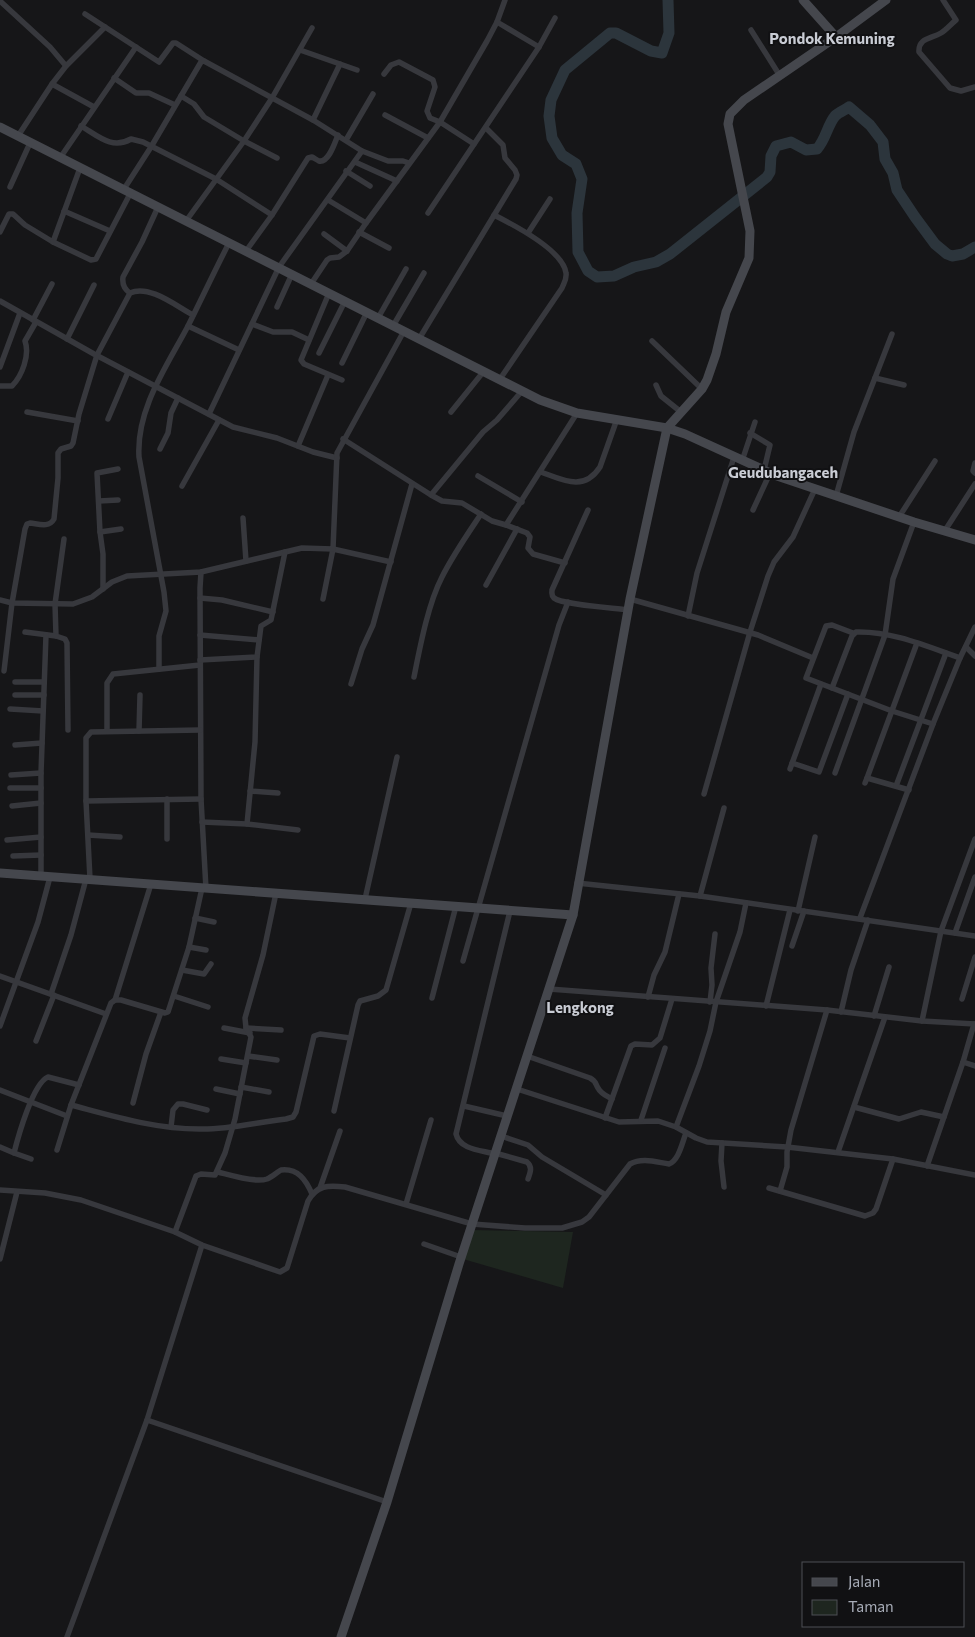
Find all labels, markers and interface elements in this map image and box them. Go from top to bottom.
district label: Pondok Kemuning [769,29,895,47]
district label: Geudubangaceh [728,463,838,481]
district label: Lengkong [546,998,614,1016]
legend [802,1562,965,1627]
text: Jalan [848,1572,880,1590]
text: Taman [848,1597,894,1615]

